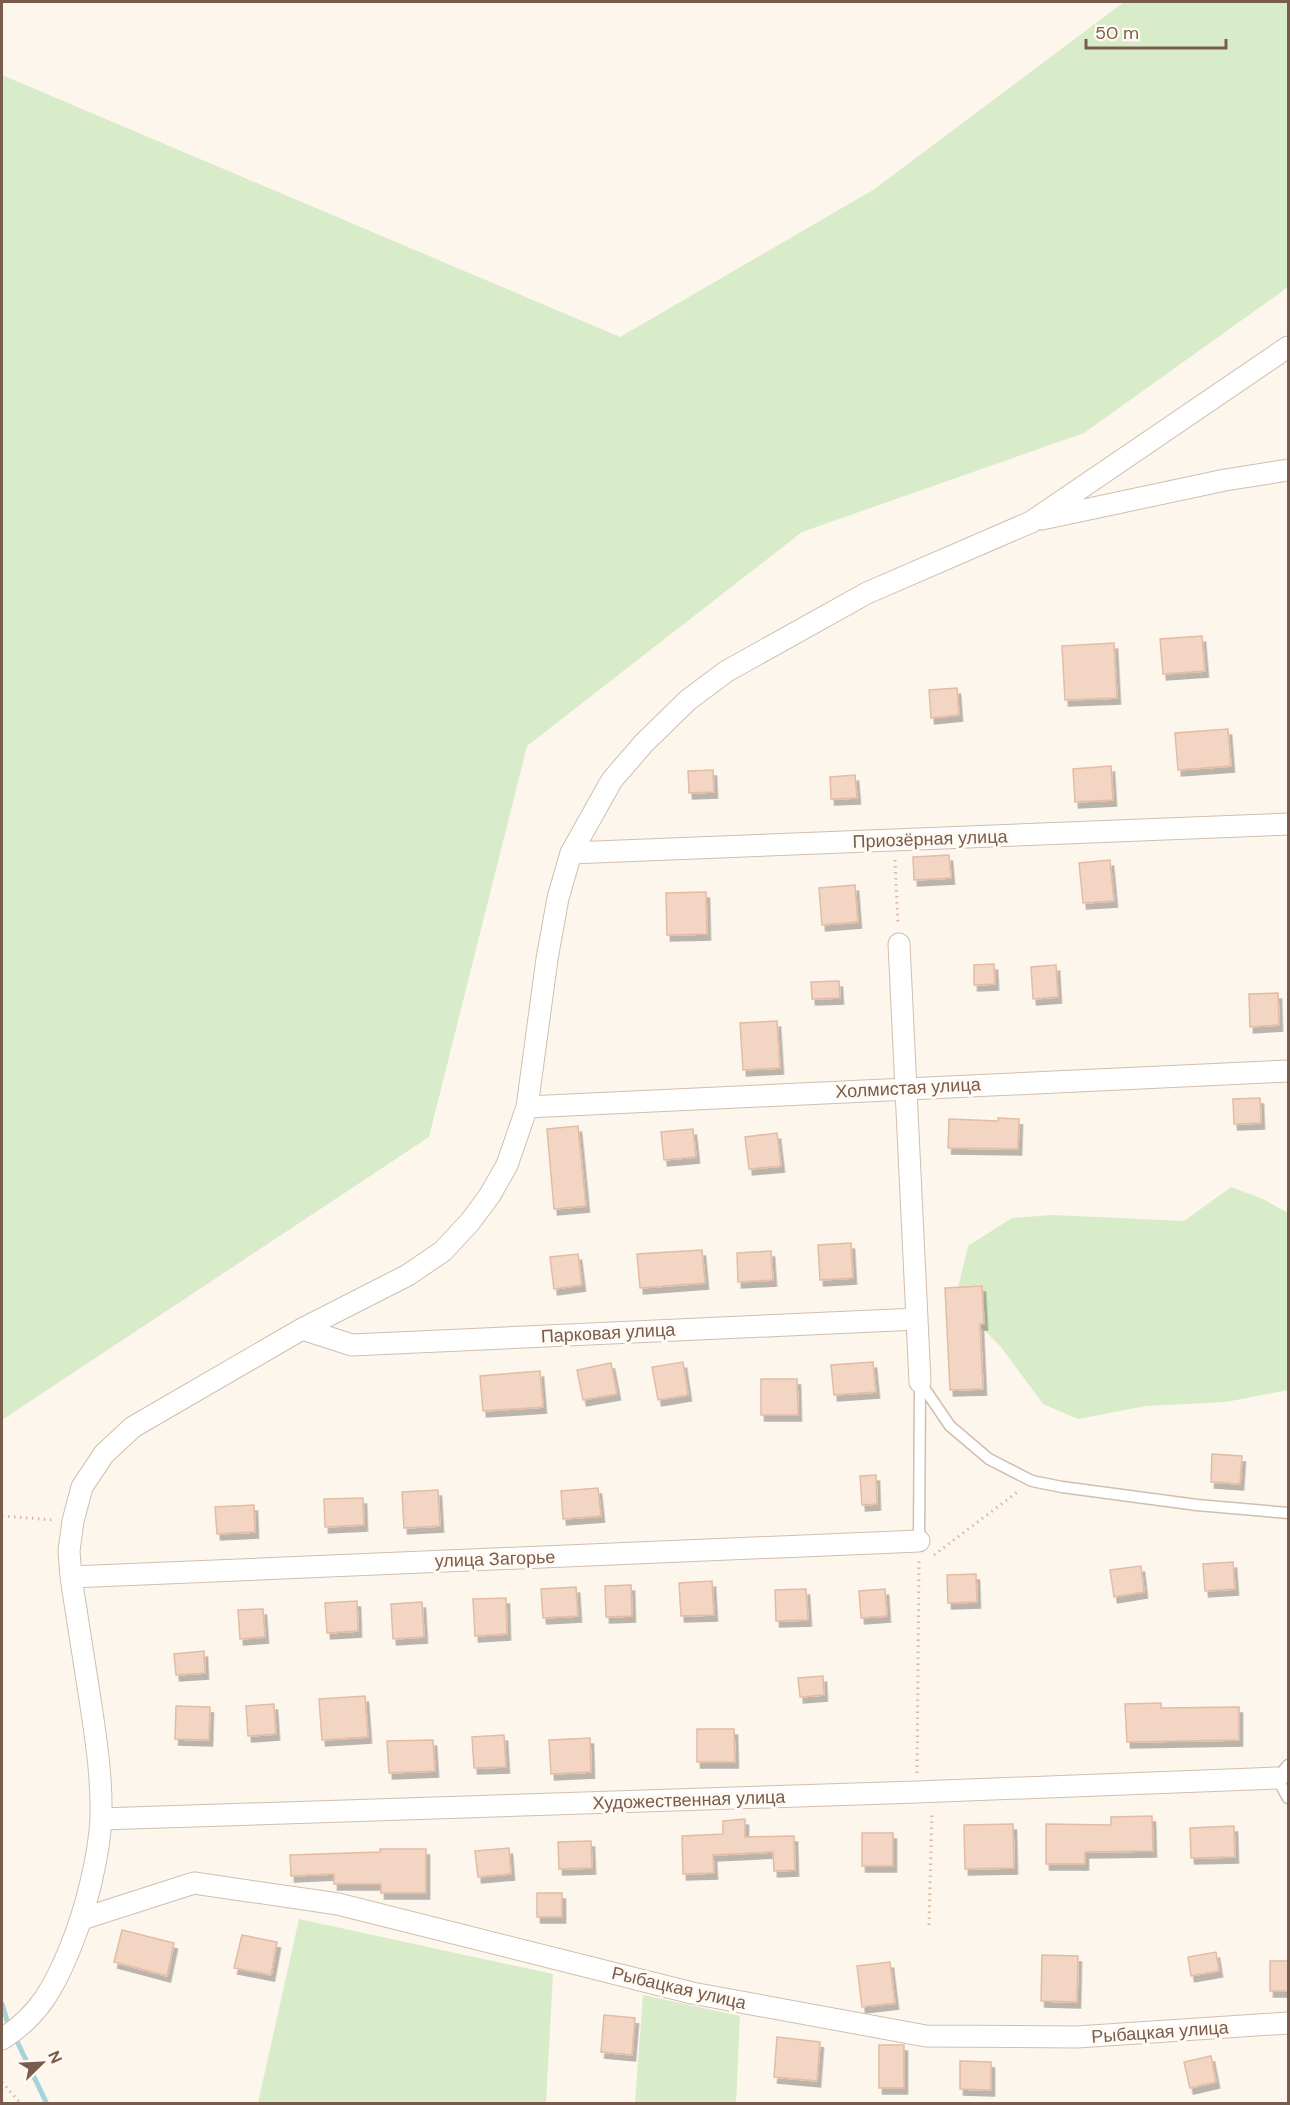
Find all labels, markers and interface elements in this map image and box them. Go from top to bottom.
scale bar [1086,12,1226,50]
text: 50 m [1095,21,1139,45]
street label: Приозёрная улица [852,824,1009,854]
street label: Холмистая улица [835,1072,982,1104]
street label: Парковая улица [540,1317,677,1349]
street label: улица Загорье [434,1545,556,1573]
street label: Художественная улица [592,1785,787,1815]
street label: Рыбацкая улица [609,1961,750,2015]
street label: Рыбацкая улица [1091,2015,1230,2049]
north arrow [12,2033,72,2093]
text: N [43,2048,67,2067]

